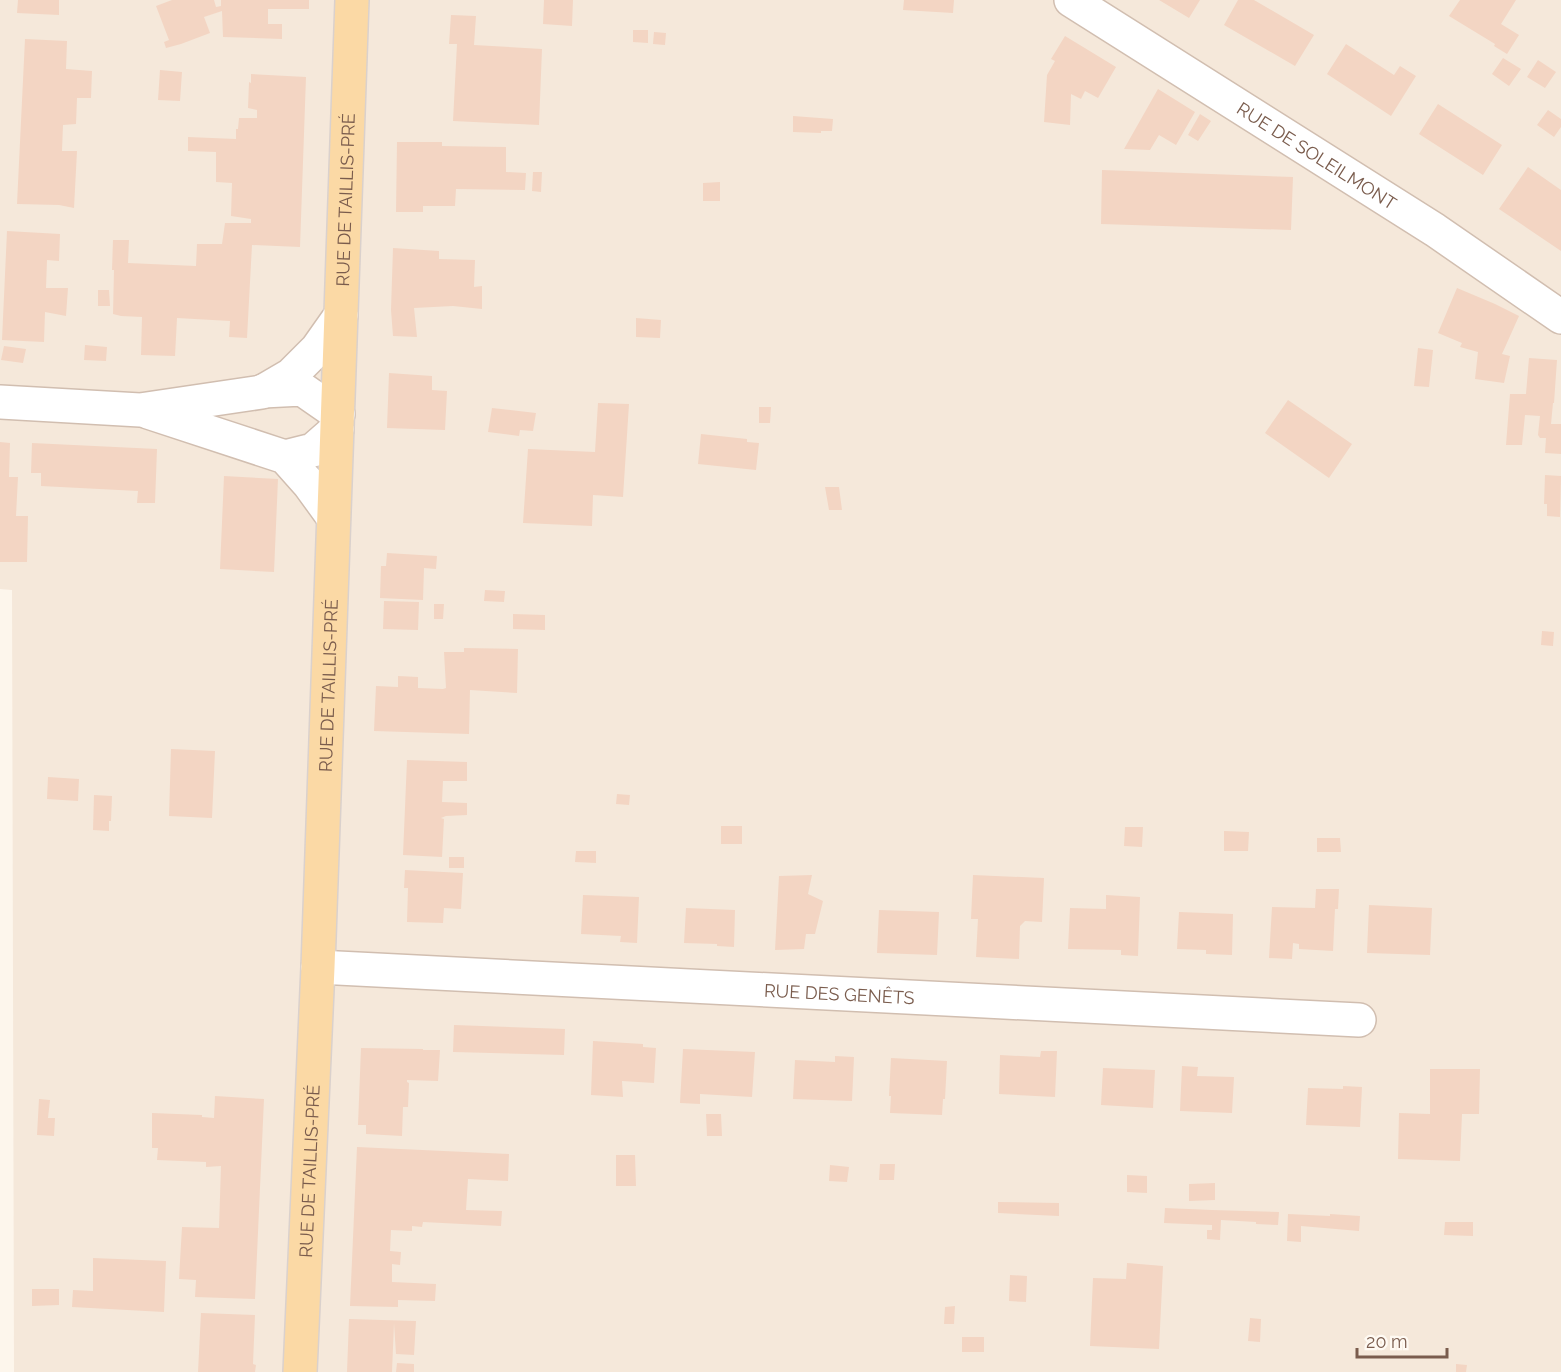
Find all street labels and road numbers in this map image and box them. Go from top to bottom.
street label: RUE DE SOLEILMONT [1233,97,1401,214]
street label: RUE DE TAILLIS-PRÉ [331,113,359,287]
street label: RUE DE TAILLIS-PRÉ [314,599,341,772]
street label: RUE DES GENÊTS [763,979,915,1008]
street label: RUE DE TAILLIS-PRÉ [295,1084,323,1258]

